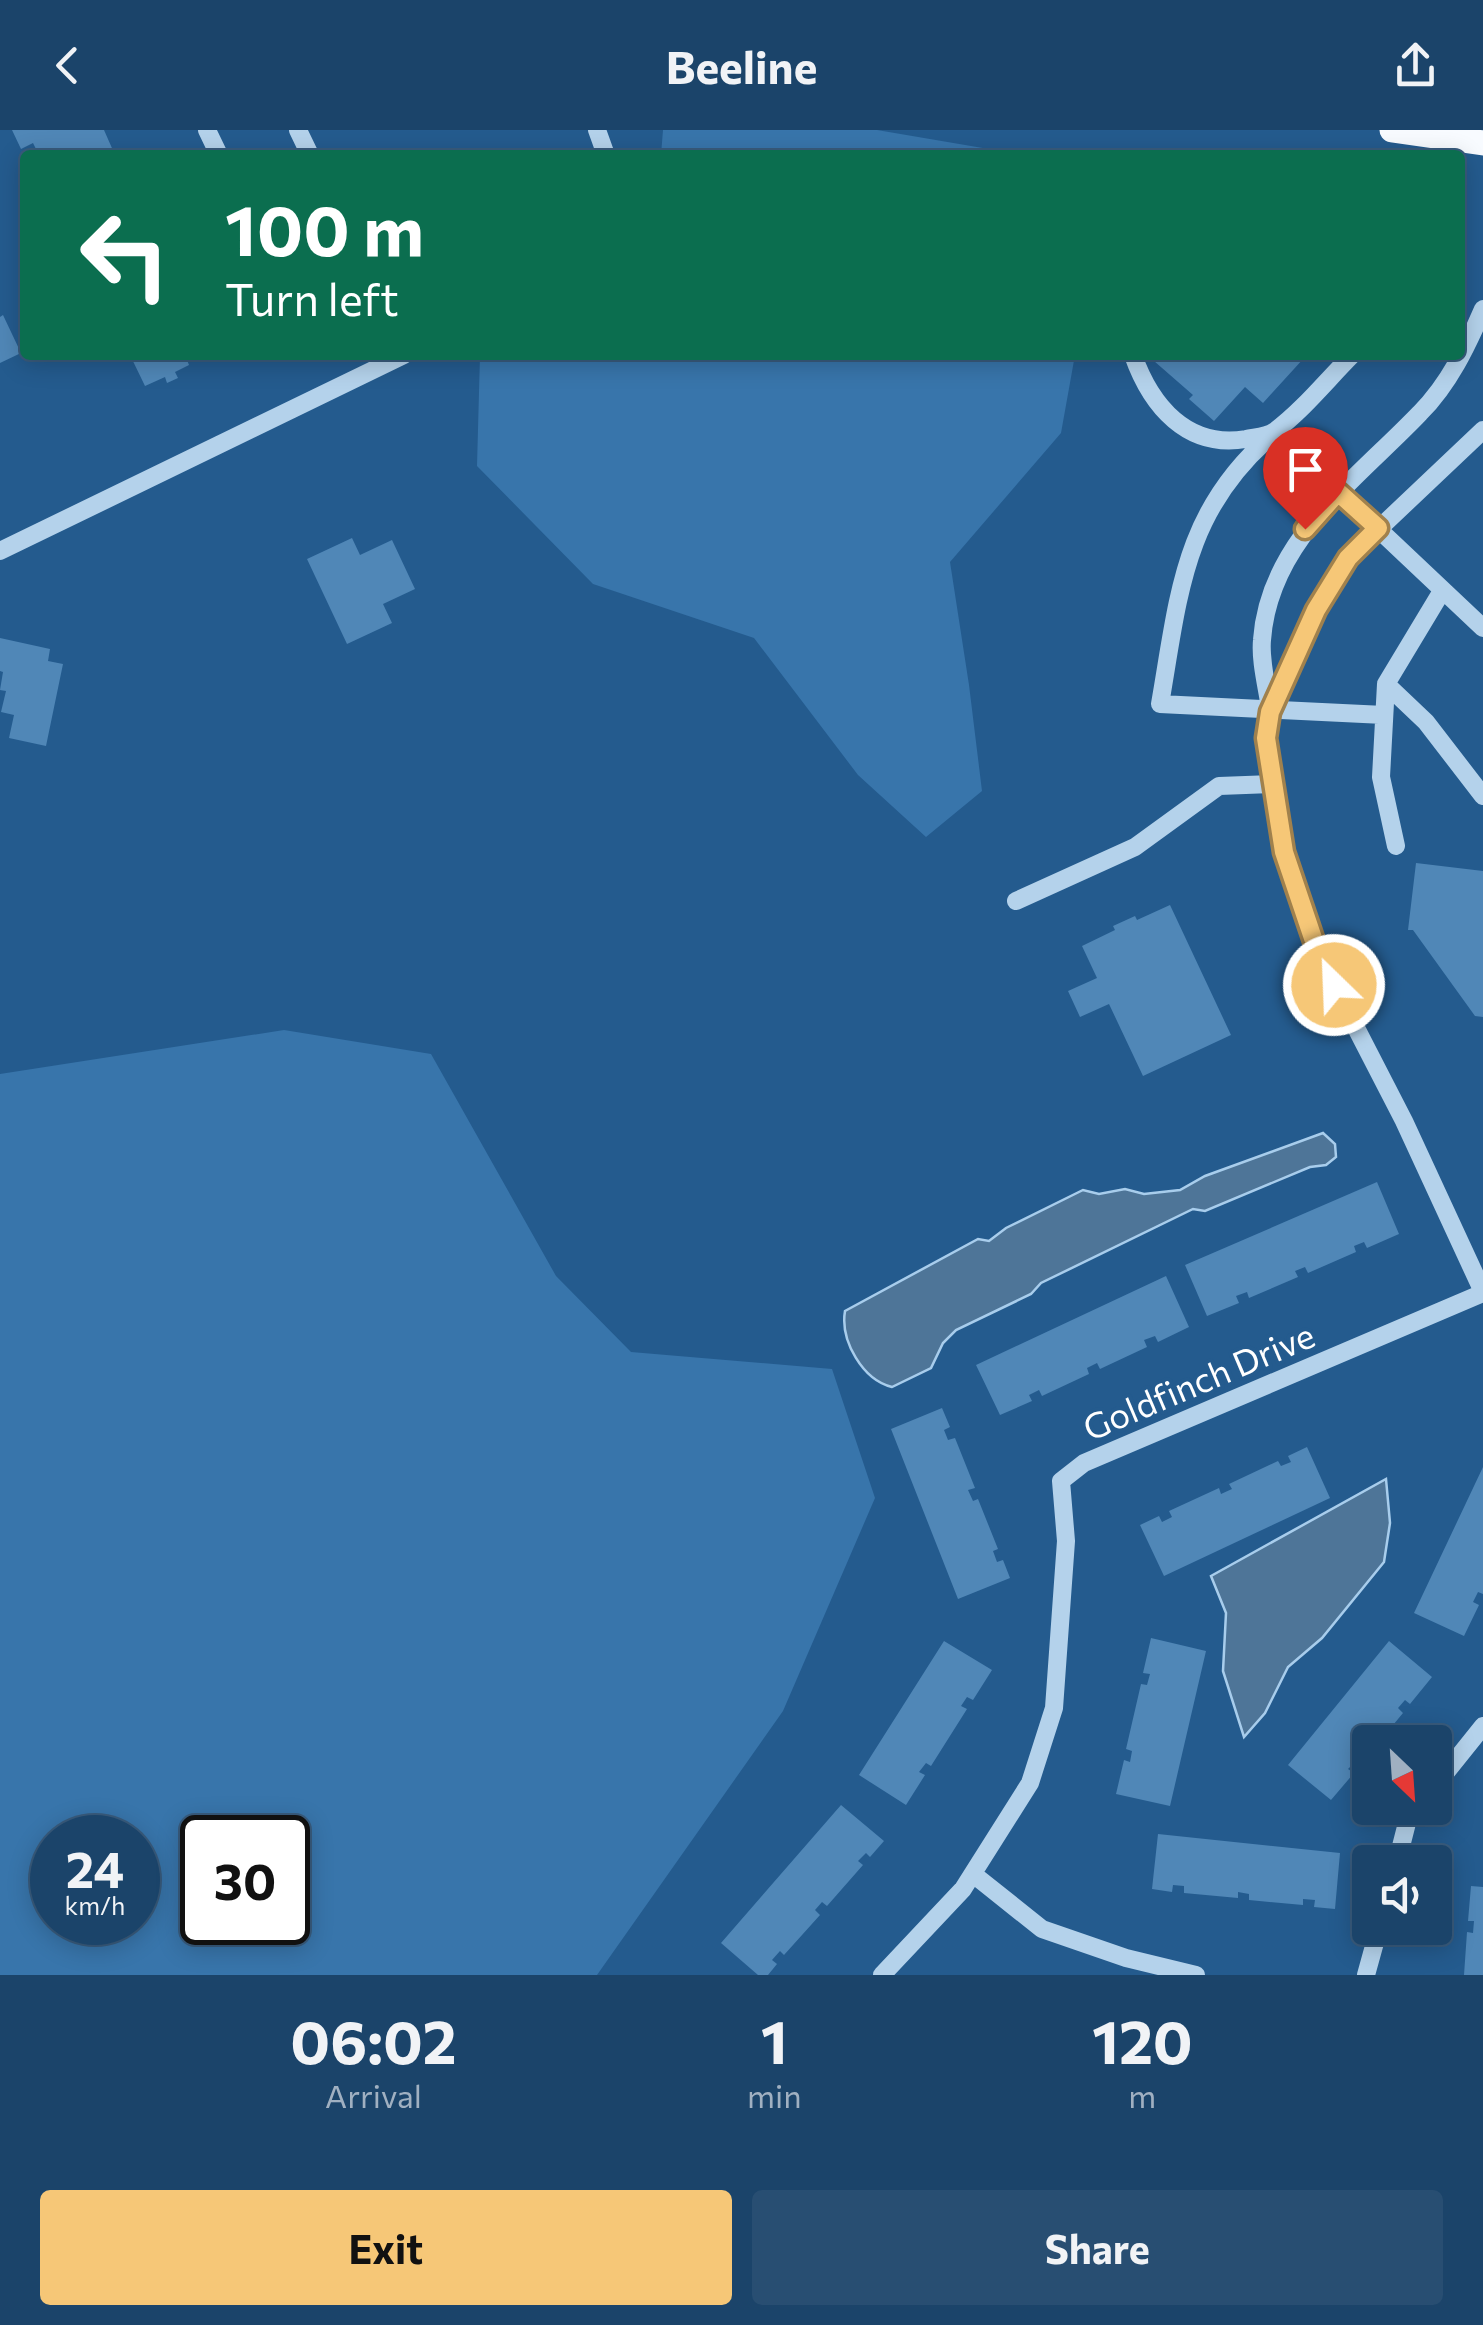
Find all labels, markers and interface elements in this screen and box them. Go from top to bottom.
icon: back [40,38,95,93]
text: Beeline [666,38,817,93]
icon: share [1388,38,1443,93]
text: 100 m [225,185,424,270]
icon: left [60,190,190,320]
text: Turn left [225,270,399,325]
pin [1263,427,1348,530]
icon: arrive [1278,442,1333,497]
position arrow [1282,933,1386,1037]
street label: Goldfinch Drive [1076,1312,1320,1448]
north arrow [1352,1725,1452,1825]
map controls [1352,1725,1452,1945]
speed limit sign: 30 [180,1815,310,1945]
text: 24 [66,1837,124,1898]
button: sound [1352,1845,1452,1945]
text: km/h [65,1890,125,1920]
text: 06:02 [290,2003,457,2076]
text: 1 [761,2003,788,2076]
text: 120 [1092,2003,1193,2076]
text: Arrival [325,2075,422,2115]
text: min [747,2075,802,2115]
text: m [1128,2075,1156,2115]
button: Exit [40,2190,732,2305]
button: Share [752,2190,1443,2305]

